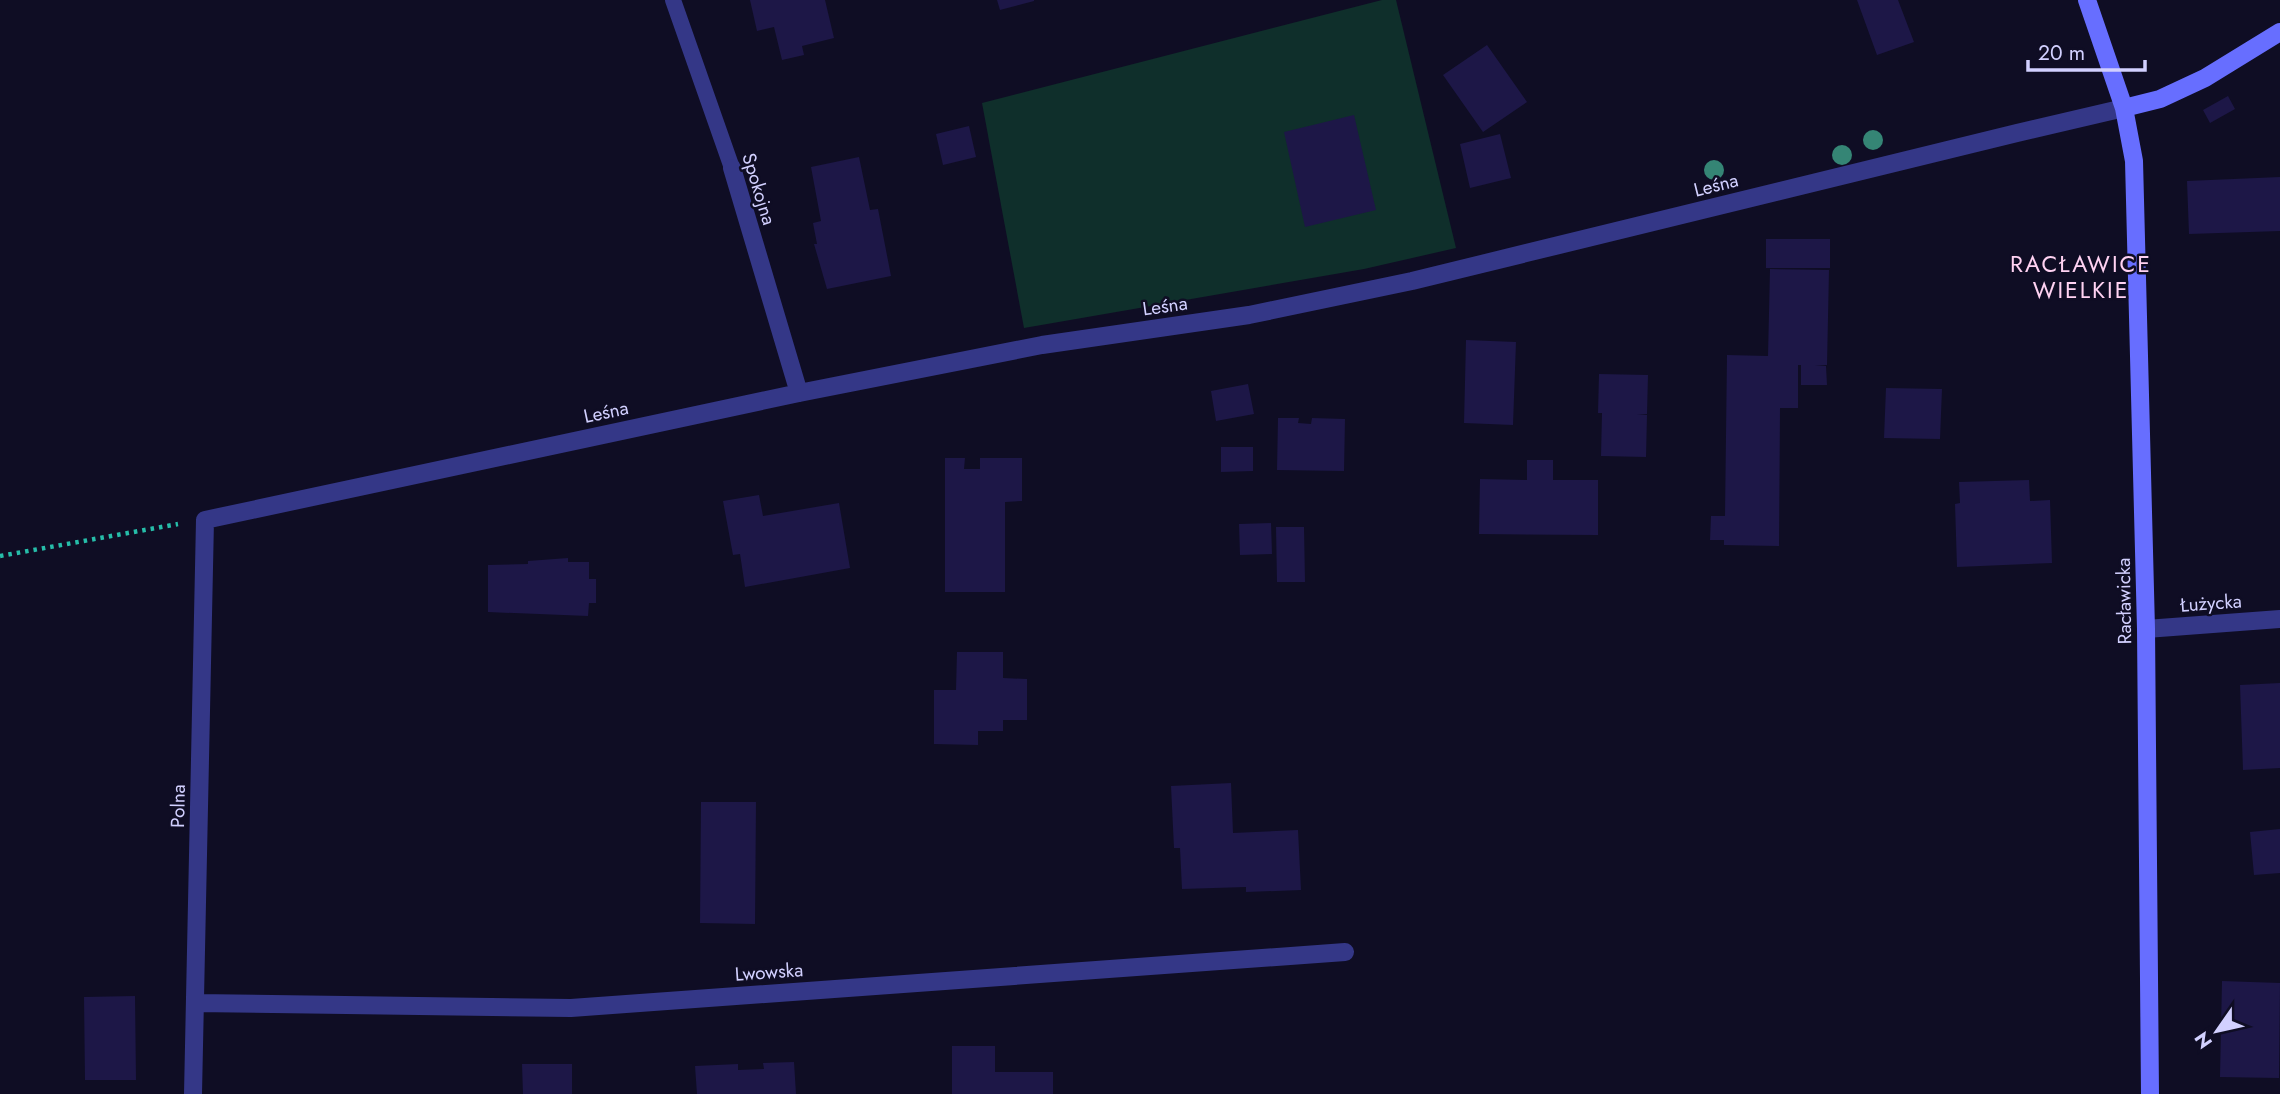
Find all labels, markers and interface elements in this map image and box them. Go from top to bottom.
scale bar [2028,28,2145,72]
text: 20 m [2038,38,2085,68]
street label: Spokojna [735,150,783,228]
street label: Leśna [1691,166,1741,204]
district label: RACŁAWICE WIELKIE [2010,247,2152,307]
street label: Leśna [1141,289,1189,323]
street label: Leśna [581,394,631,430]
street label: Racławicka [2110,557,2138,645]
street label: Łużycka [2178,587,2243,619]
street label: Polna [164,784,192,828]
street label: Lwowska [734,956,804,988]
north arrow [2182,996,2252,1066]
text: N [2188,1026,2219,1054]

